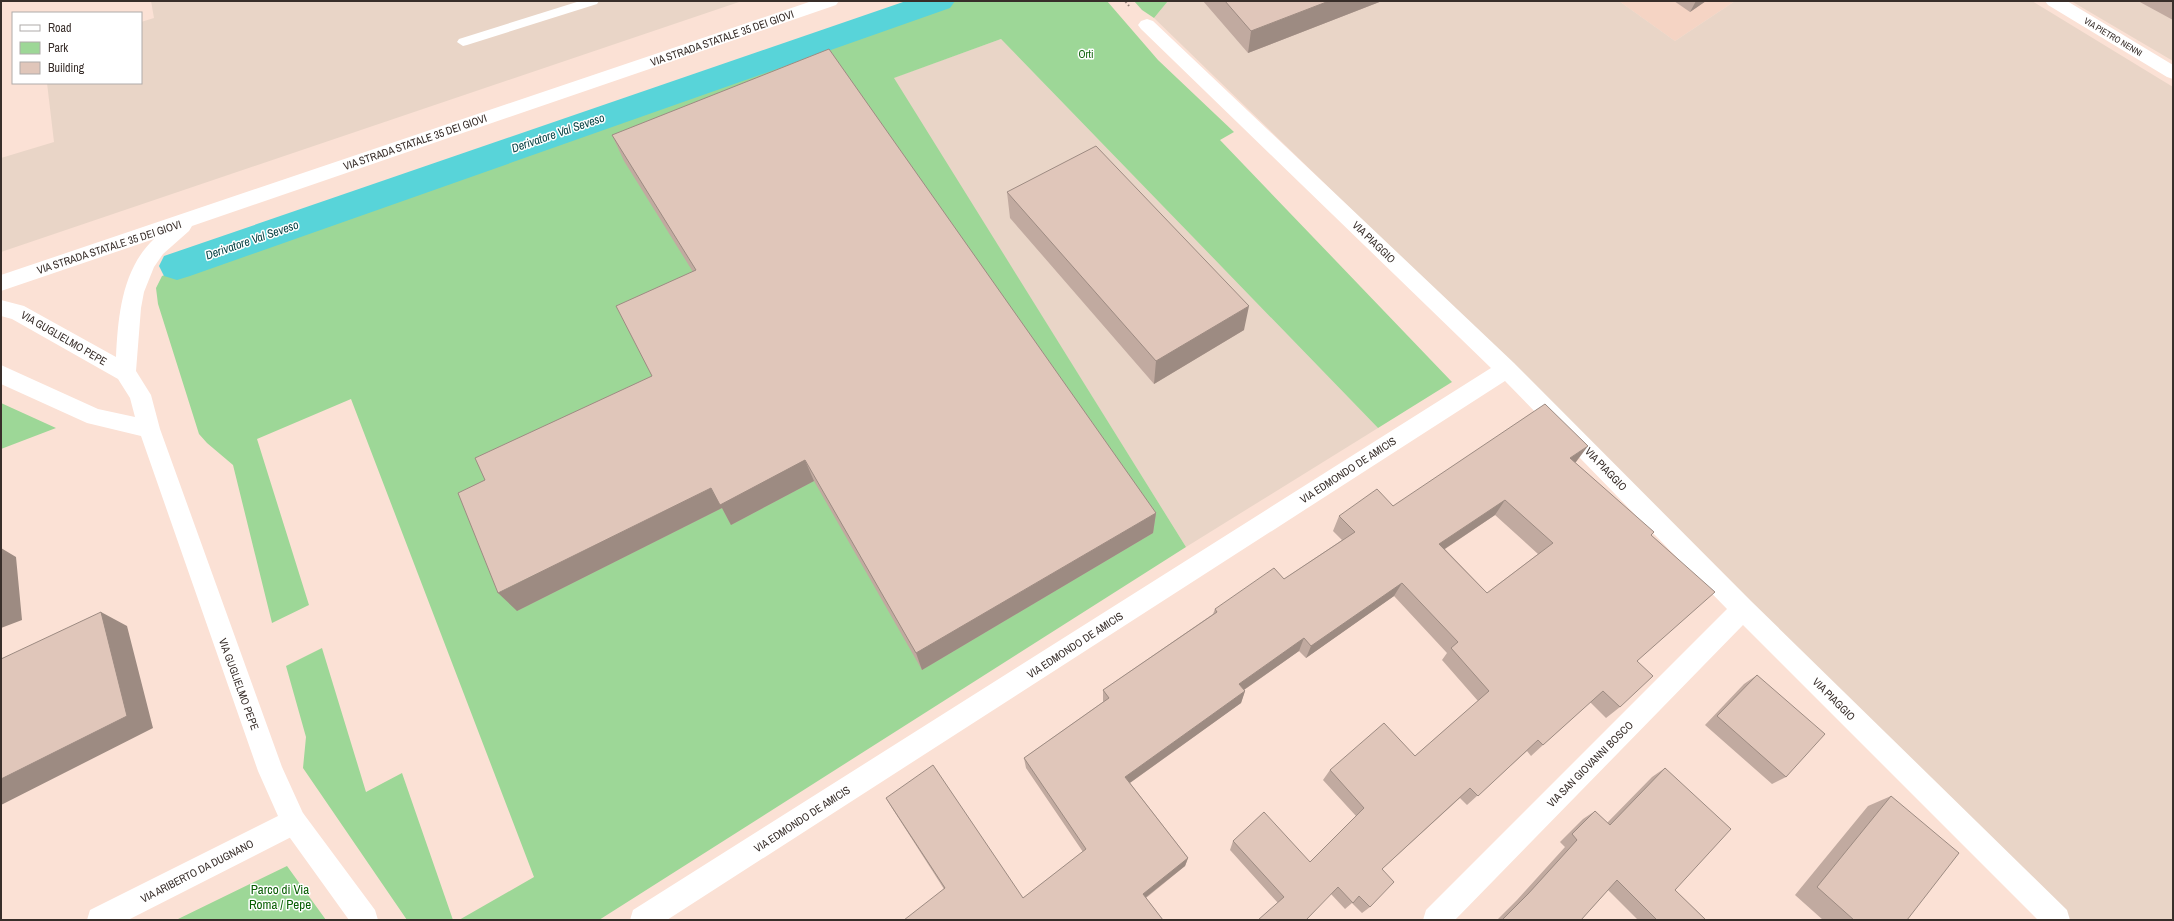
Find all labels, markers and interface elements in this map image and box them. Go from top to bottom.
street label: VIA STRADA STATALE 35 DEI GIOVI [648,7,796,69]
legend [12,12,142,84]
street label: VIA PIETRO NENNI [2082,15,2144,59]
text: Road [48,20,72,36]
text: Park [48,40,68,56]
park label: Orti [1078,47,1094,61]
text: Building [48,60,85,76]
water label: Derivatore Val Seveso [509,109,607,156]
street label: VIA STRADA STATALE 35 DEI GIOVI [341,111,489,173]
water label: Derivatore Val Seveso [203,216,301,263]
street label: VIA STRADA STATALE 35 DEI GIOVI [35,217,183,277]
street label: VIA PIAGGIO [1349,218,1399,266]
street label: VIA GUGLIELMO PEPE [19,308,109,368]
street label: VIA EDMONDO DE AMICIS [1297,434,1399,506]
street label: VIA PIAGGIO [1582,444,1630,494]
street label: VIA EDMONDO DE AMICIS [1024,609,1126,681]
street label: VIA GUGLIELMO PEPE [216,636,262,732]
street label: VIA PIAGGIO [1810,675,1858,723]
street label: VIA SAN GIOVANNI BOSCO [1544,718,1636,810]
street label: VIA EDMONDO DE AMICIS [751,783,853,855]
street label: VIA ARIBERTO DA DUGNANO [138,836,256,906]
park label: Parco di Via Roma / Pepe [249,881,311,913]

